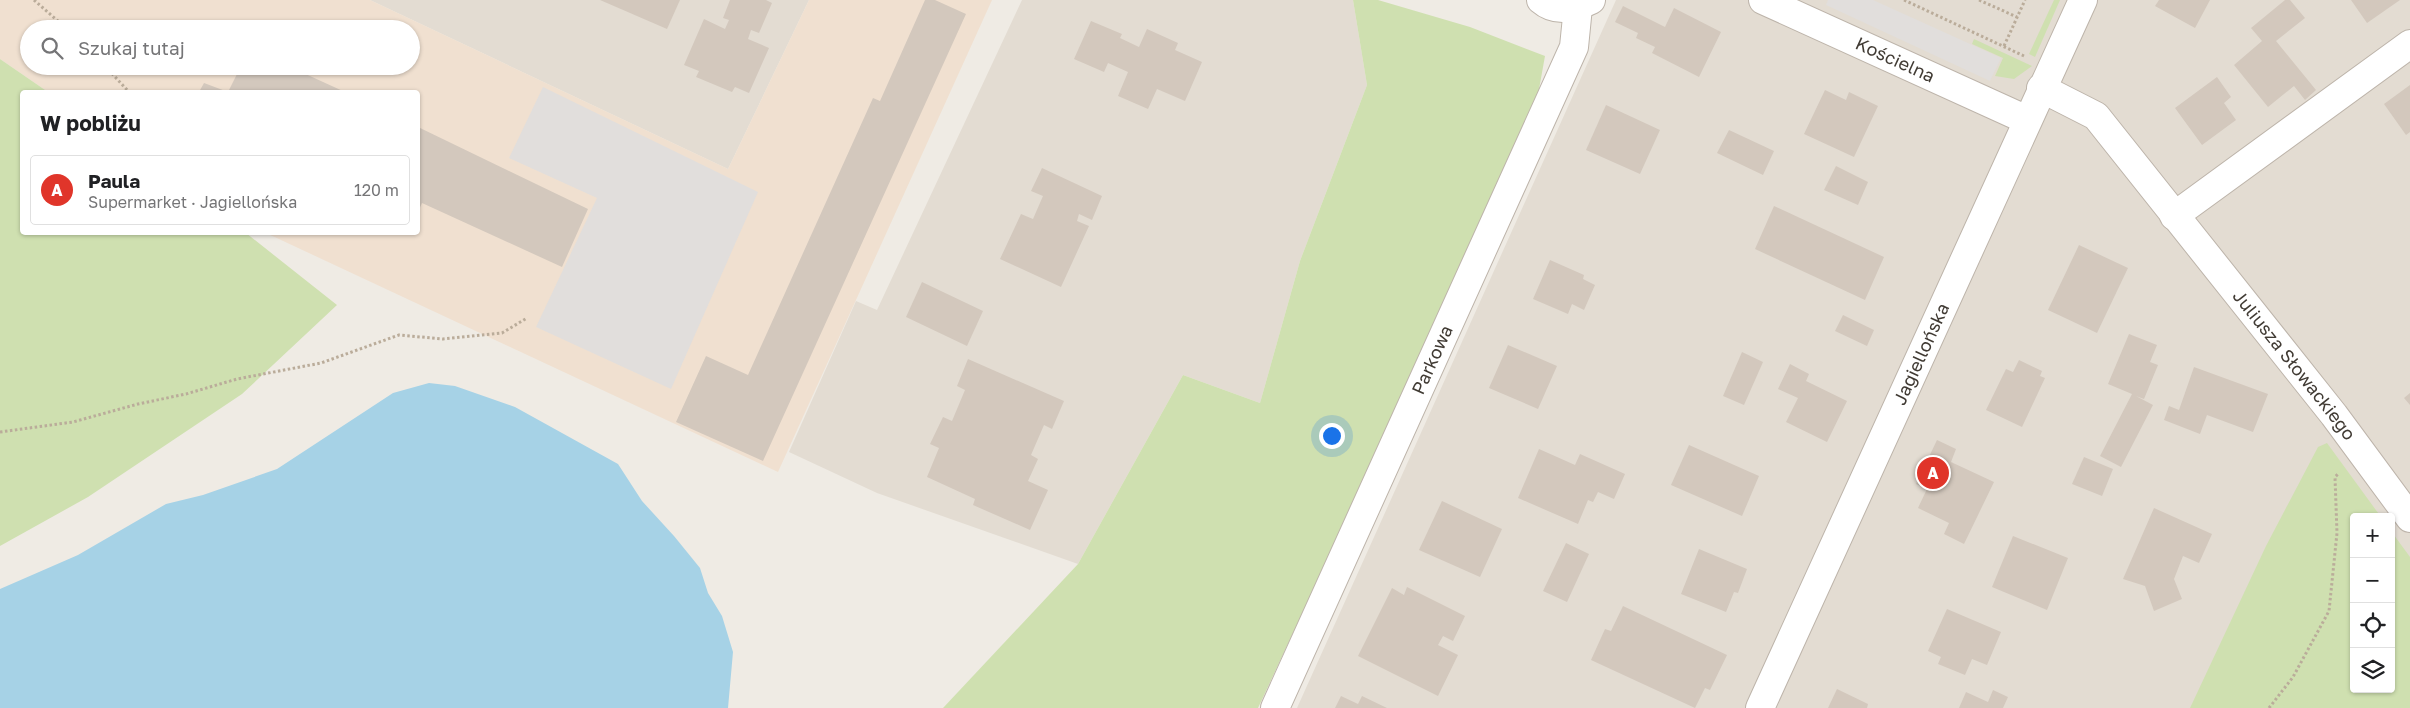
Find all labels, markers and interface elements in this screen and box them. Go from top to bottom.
search box [20,20,420,75]
street label: Kościelna [1852,32,1938,87]
icon: search [38,34,66,62]
text: Szukaj tutaj [78,36,185,59]
text: W pobliżu [40,110,141,136]
text: Paula [88,169,140,192]
text: A [51,180,63,200]
text: 120 m [354,180,399,200]
text: Supermarket · Jagiellońska [88,192,297,212]
street label: Juliusza Słowackiego [2229,285,2361,444]
street label: Jagiellońska [1888,299,1953,408]
street label: Parkowa [1406,321,1457,398]
your location [1319,423,1345,449]
pin: A [1917,454,1949,492]
map controls [2350,513,2395,693]
button: + [2350,513,2395,558]
button: − [2350,558,2395,603]
button: locate [2350,603,2395,648]
button: layers [2350,648,2395,693]

